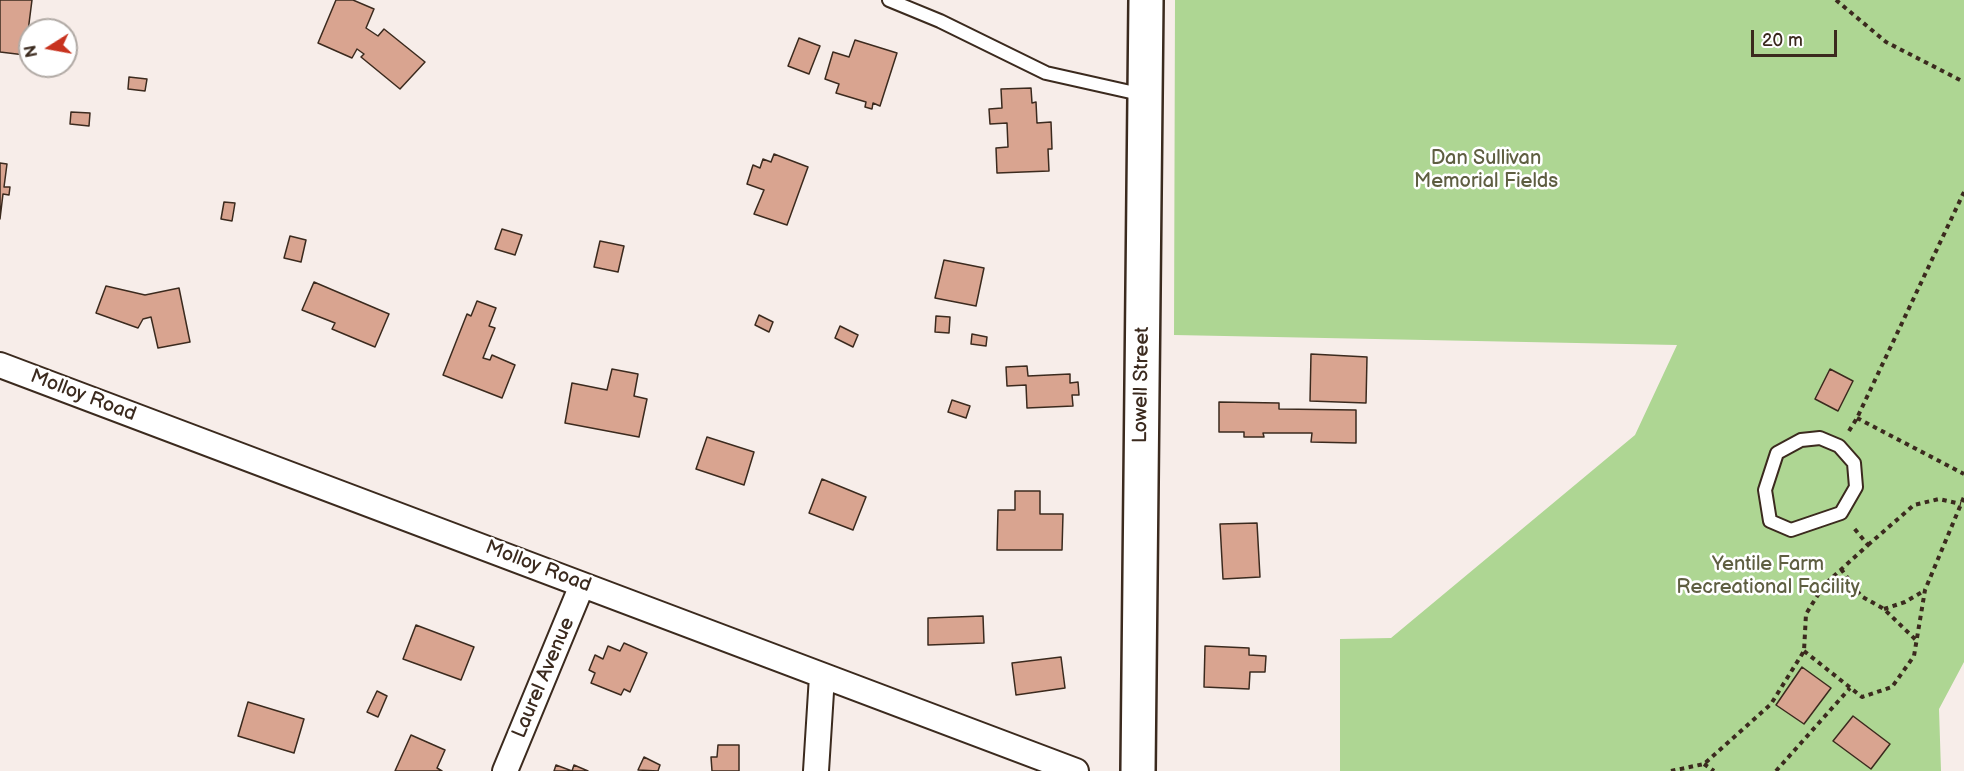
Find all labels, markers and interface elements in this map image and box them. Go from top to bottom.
north arrow [18,18,78,78]
scale bar [1754,18,1840,56]
text: 20 m [1762,30,1803,51]
text: N [21,43,42,59]
park label: Dan Sullivan Memorial Fields [1414,147,1558,194]
street label: Lowell Street [1129,327,1155,443]
street label: Molloy Road [27,365,139,427]
street label: Molloy Road [482,536,594,598]
park label: Yentile Farm Recreational Facility [1676,553,1860,600]
street label: Laurel Avenue [508,614,580,742]

